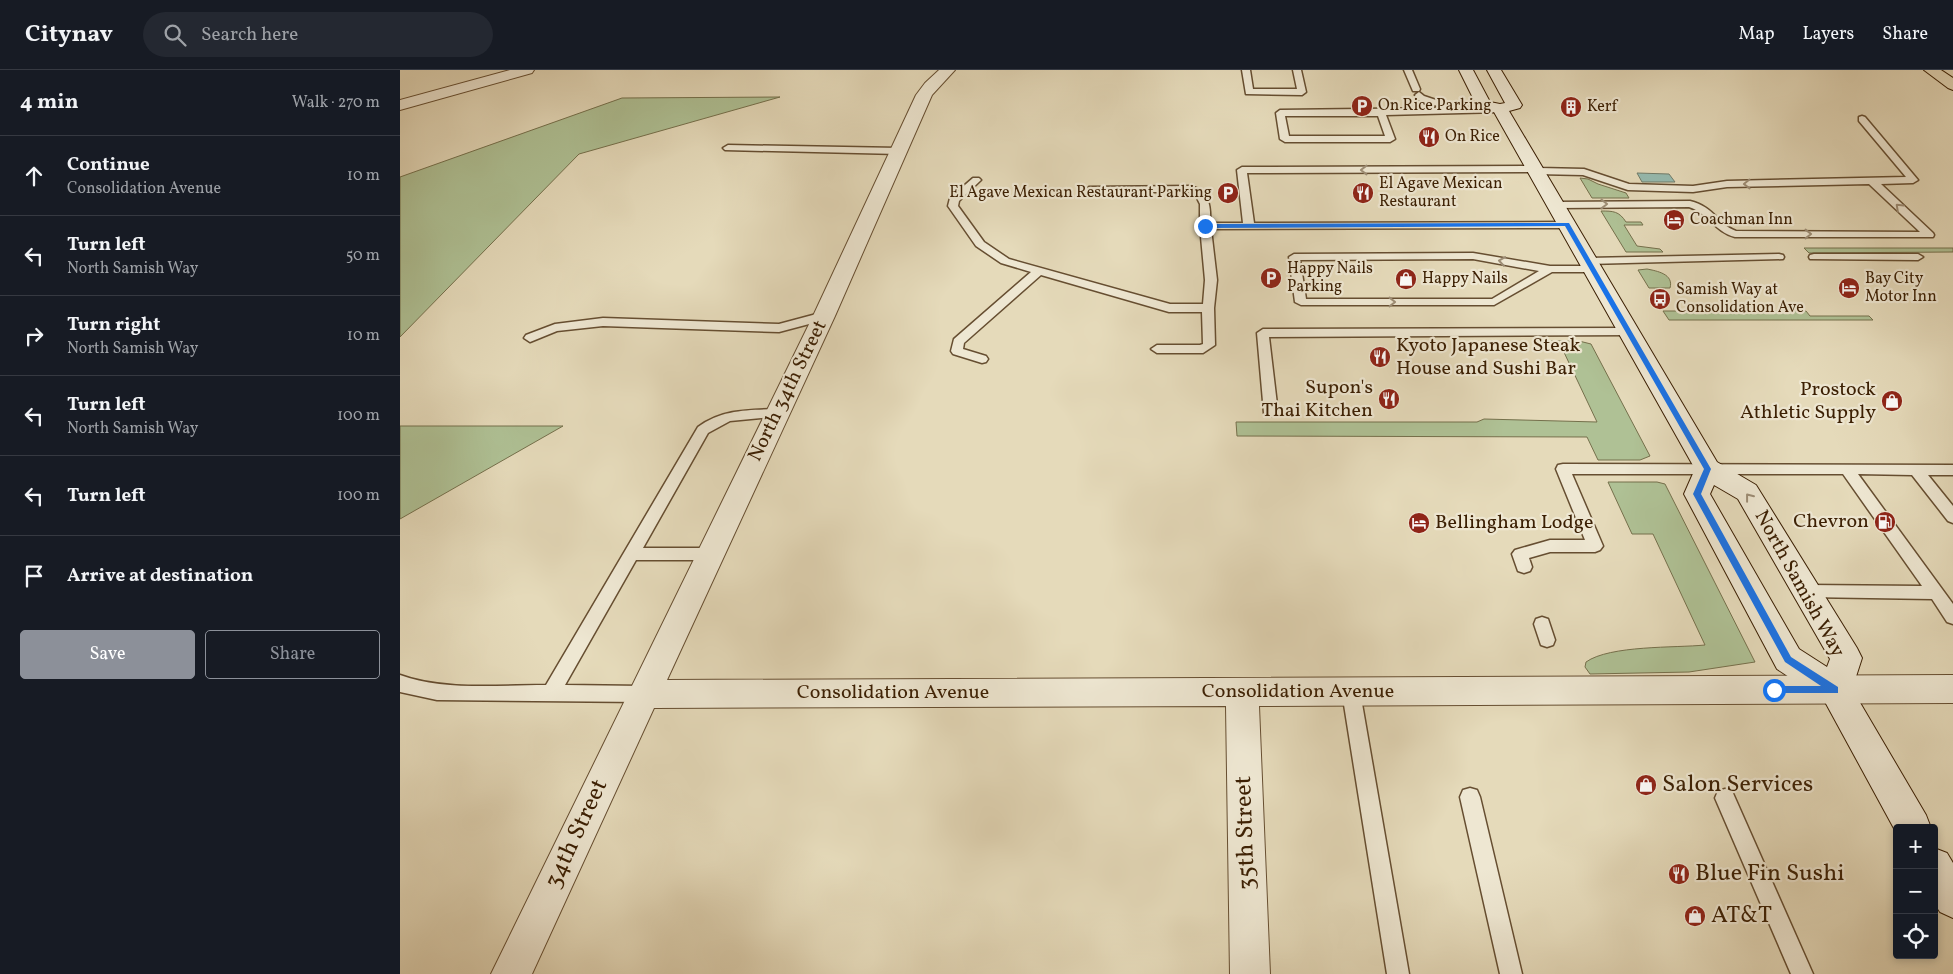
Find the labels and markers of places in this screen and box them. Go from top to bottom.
parking icon: On Rice Parking [1350,94,1374,118]
place label: On Rice Parking [1378,95,1491,117]
building icon: Kerf [1559,95,1583,119]
place label: Kerf [1587,96,1618,118]
restaurant icon: On Rice [1417,125,1441,149]
place label: On Rice [1445,126,1500,148]
place label: El Agave Mexican Restaurant [1379,173,1503,213]
parking icon: El Agave Mexican Restaurant Parking [1216,181,1240,205]
restaurant icon: El Agave Mexican Restaurant [1351,181,1375,205]
place label: El Agave Mexican Restaurant Parking [949,182,1212,204]
hotel icon: Coachman Inn [1662,208,1686,232]
place label: Coachman Inn [1690,209,1793,231]
place label: Happy Nails Parking [1287,258,1373,298]
parking icon: Happy Nails Parking [1259,266,1283,290]
shop icon: Happy Nails [1394,267,1418,291]
place label: Happy Nails [1422,268,1508,290]
place label: Bay City Motor Inn [1865,268,1937,308]
hotel icon: Bay City Motor Inn [1837,276,1861,300]
place label: Samish Way at Consolidation Ave [1676,279,1804,319]
bus stop icon: Samish Way at Consolidation Ave [1648,287,1672,311]
place label: Kyoto Japanese Steak House and Sushi Bar [1396,332,1581,383]
restaurant icon: Kyoto Japanese Steak House and Sushi Bar [1368,345,1392,369]
place label: Supon's Thai Kitchen [1262,374,1373,425]
place label: Prostock Athletic Supply [1740,376,1876,427]
restaurant icon: Supon's Thai Kitchen [1377,387,1401,411]
shop icon: Prostock Athletic Supply [1880,389,1904,413]
place label: Chevron [1793,508,1869,536]
place label: Bellingham Lodge [1435,509,1593,537]
fuel station icon: Chevron [1873,510,1897,534]
hotel icon: Bellingham Lodge [1407,511,1431,535]
place label: Salon Services [1662,768,1813,802]
shop icon: Salon Services [1634,773,1658,797]
place label: Blue Fin Sushi [1695,857,1845,891]
restaurant icon: Blue Fin Sushi [1667,862,1691,886]
place label: AT&T [1711,899,1772,933]
shop icon: AT&T [1683,904,1707,928]

